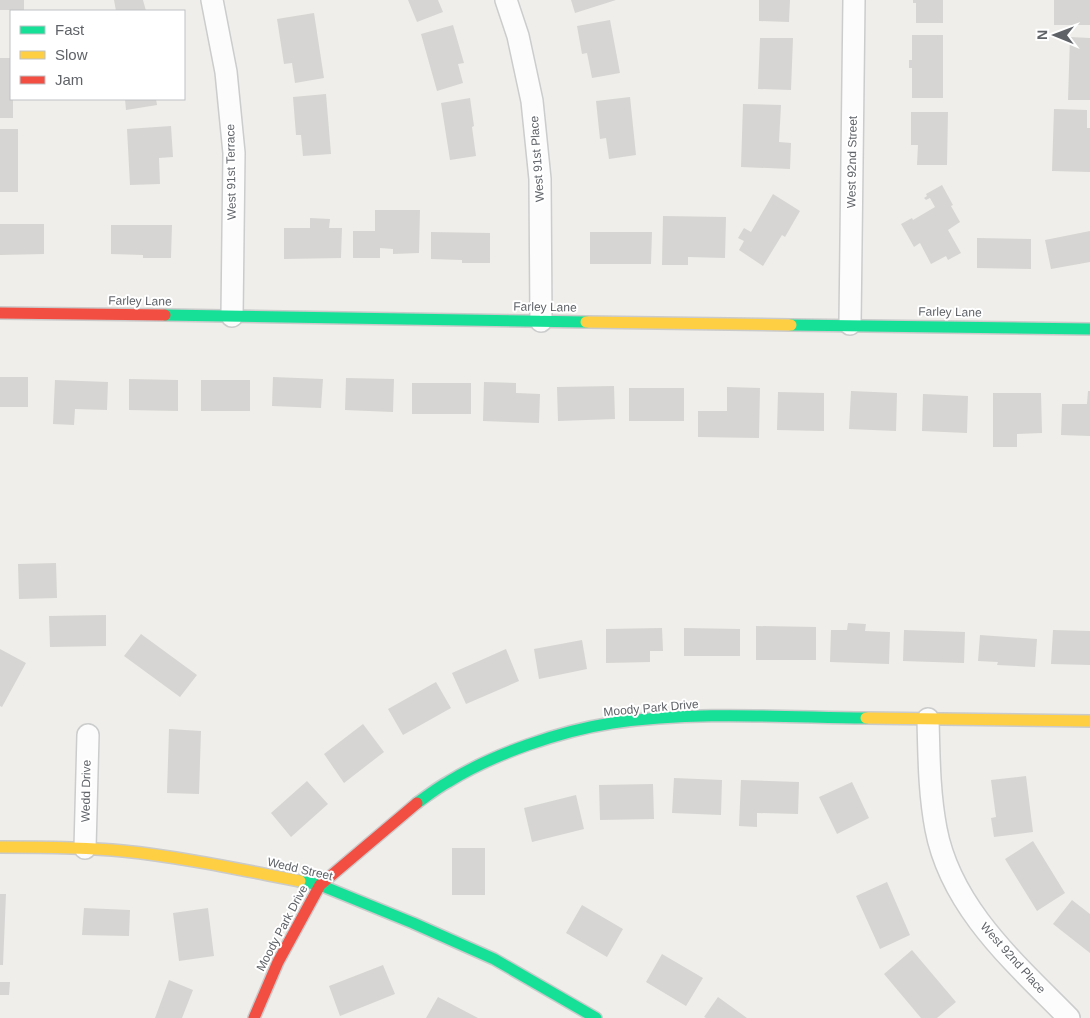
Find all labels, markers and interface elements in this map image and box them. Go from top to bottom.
legend [10,10,185,100]
north arrow [1030,10,1080,60]
text: Fast [55,21,85,38]
text: N [1034,30,1050,40]
text: Slow [55,46,88,63]
text: Jam [55,71,83,88]
street label: West 91st Place [527,115,547,203]
street label: West 92nd Street [844,115,860,208]
street label: West 91st Terrace [223,123,239,220]
street label: Farley Lane [108,293,172,309]
street label: Farley Lane [513,299,577,315]
street label: Farley Lane [918,304,982,320]
street label: Moody Park Drive [603,697,699,719]
street label: Wedd Drive [78,759,94,822]
street label: Wedd Street [266,855,335,883]
street label: Moody Park Drive [253,882,311,973]
street label: West 92nd Place [978,920,1049,997]

